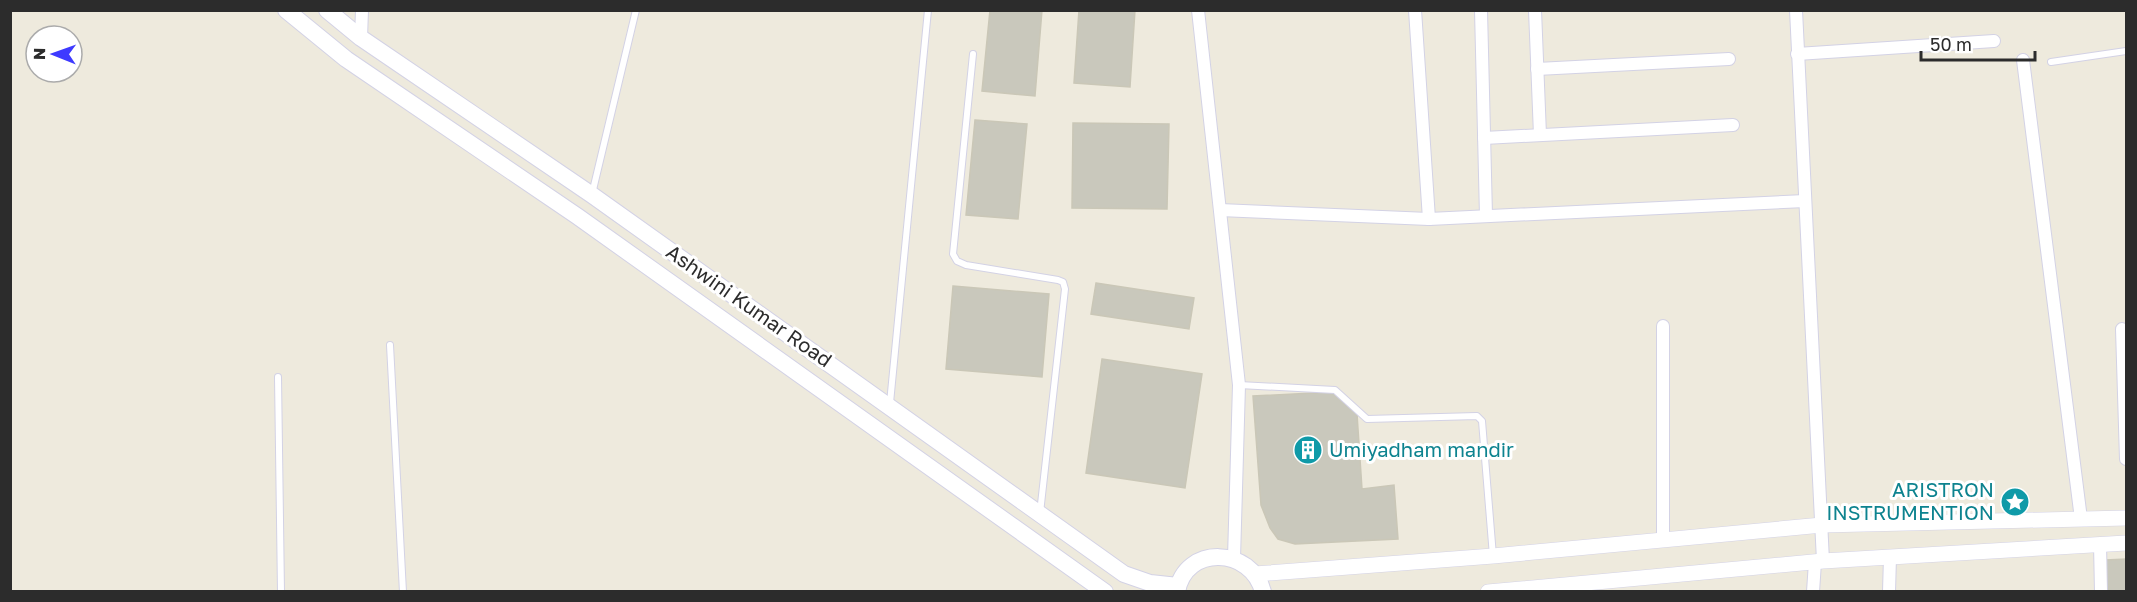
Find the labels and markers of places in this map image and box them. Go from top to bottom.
building icon: Umiyadham mandir [1292,434,1324,466]
place label: Umiyadham mandir [1329,437,1514,461]
place label: ARISTRON INSTRUMENTION [1826,477,1994,524]
place icon: ARISTRON INSTRUMENTION [1999,486,2031,518]

